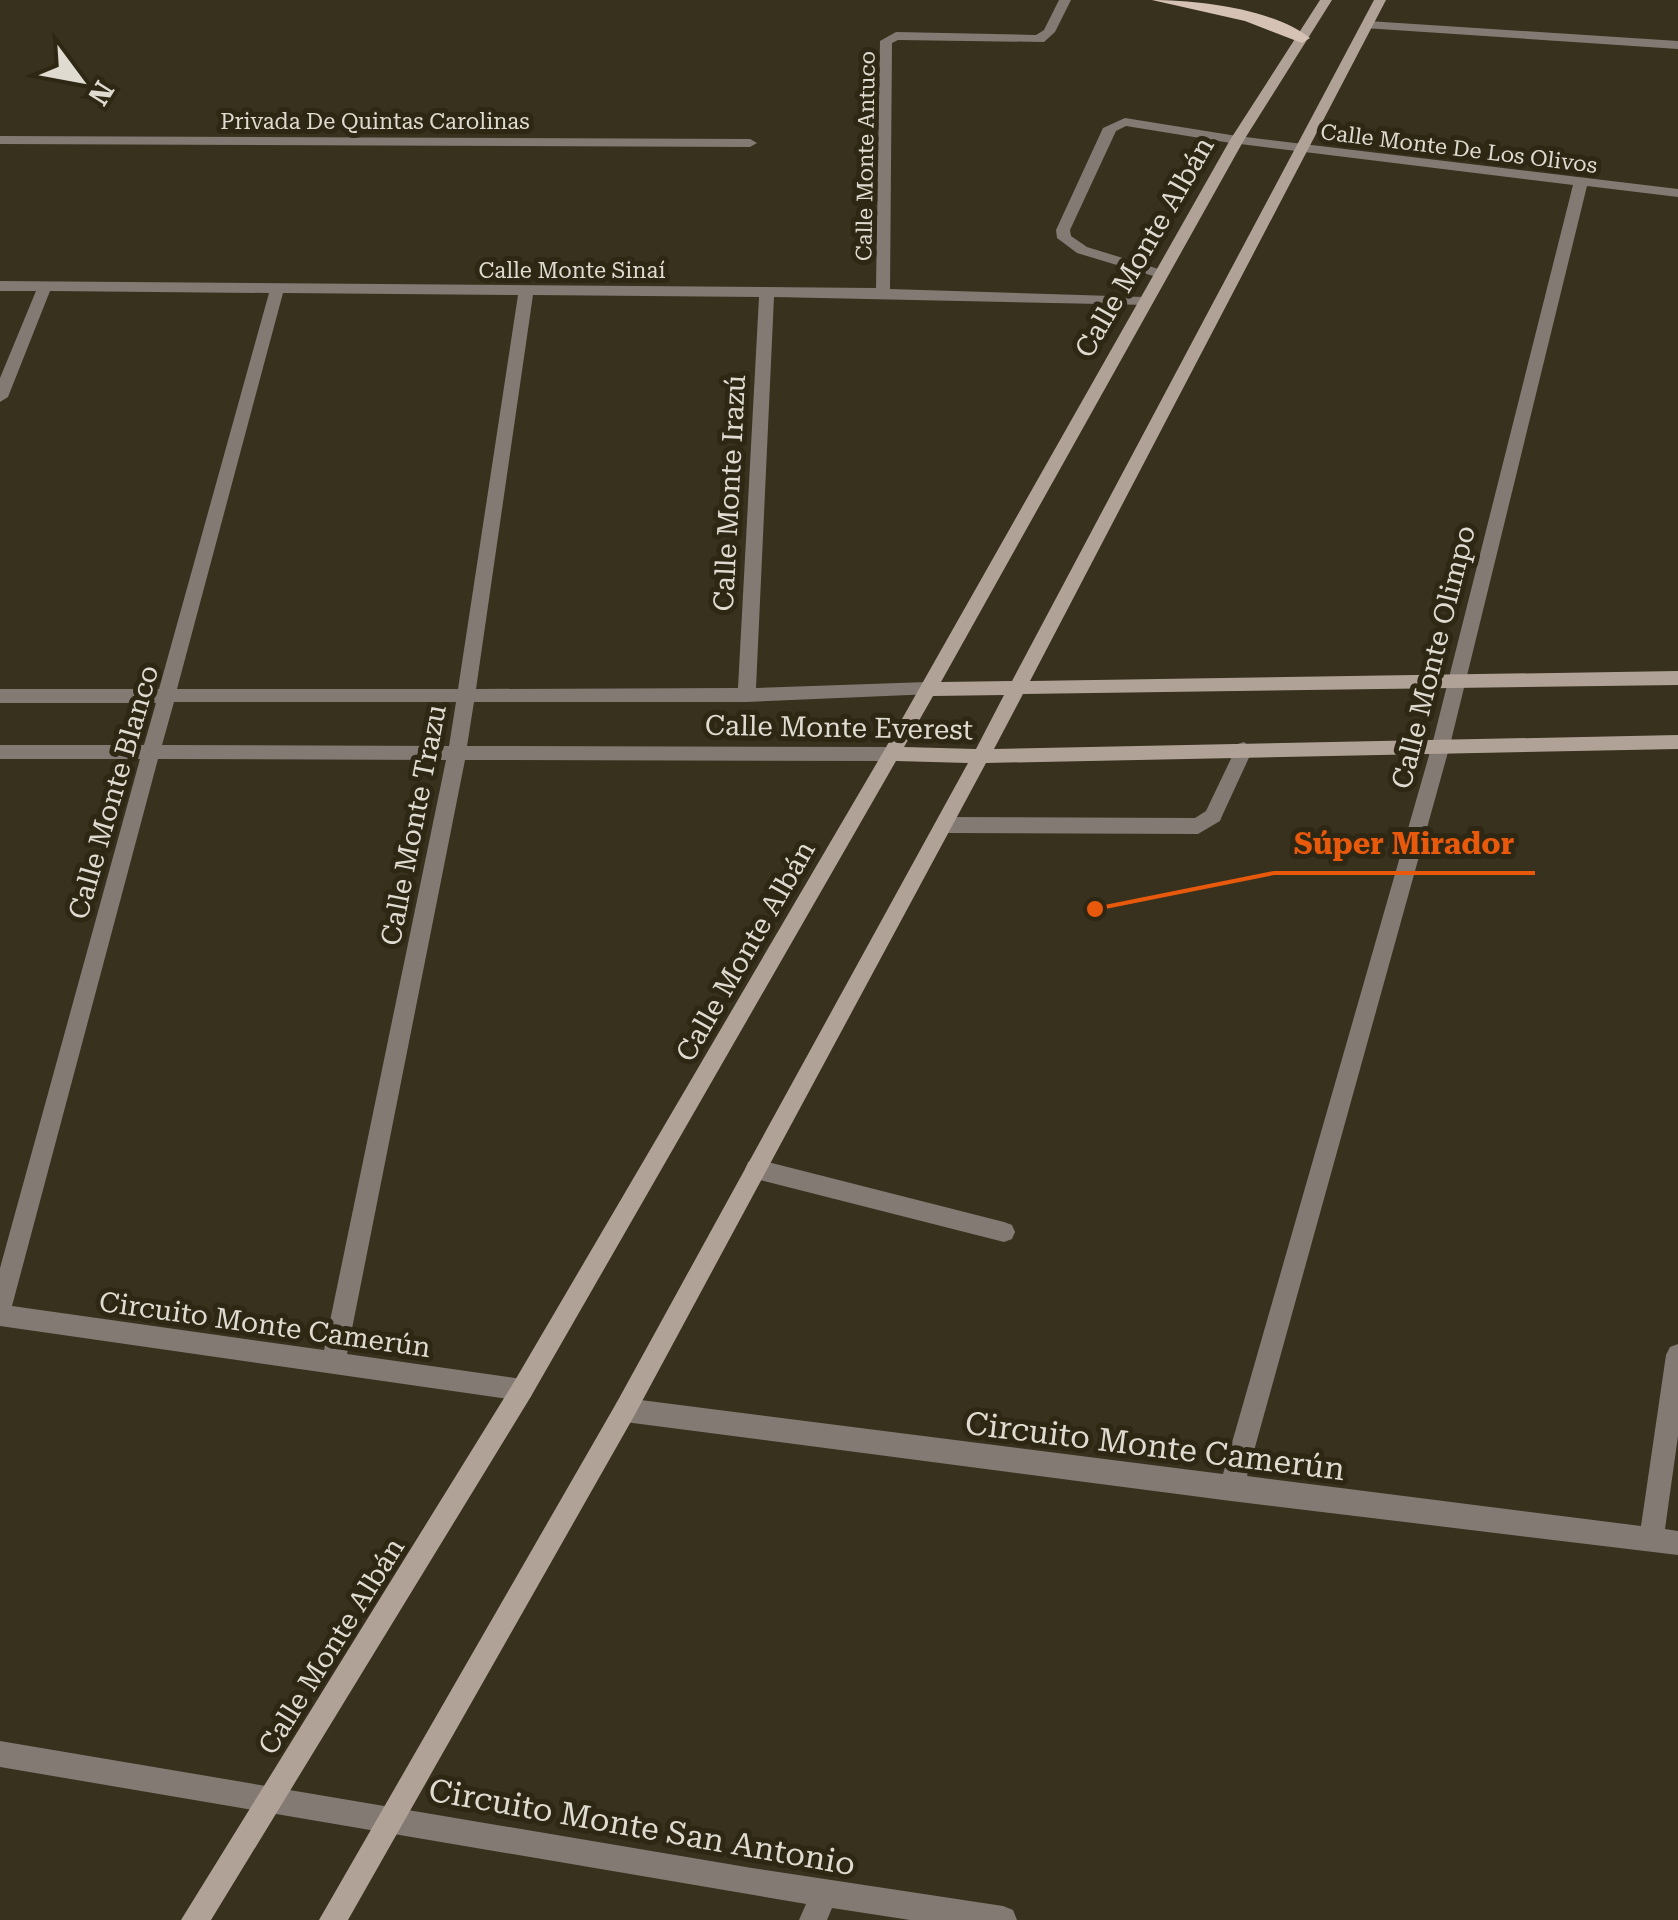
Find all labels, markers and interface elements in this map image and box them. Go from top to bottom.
north arrow [30,30,130,130]
street label: Calle Monte Antuco [851,51,880,261]
text: N [81,75,120,111]
street label: Privada De Quintas Carolinas [220,109,530,134]
street label: Calle Monte De Los Olivos [1319,119,1599,178]
street label: Calle Monte Albán [1068,131,1221,363]
street label: Calle Monte Sinaí [479,258,665,283]
street label: Calle Monte Irazú [707,374,752,612]
street label: Calle Monte Olimpo [1385,522,1482,792]
street label: Calle Monte Blanco [61,661,166,923]
street label: Calle Monte Trazu [374,702,453,948]
street label: Calle Monte Everest [705,709,973,746]
callout: Súper Mirador [1274,813,1535,873]
text: Súper Mirador [1294,826,1514,861]
street label: Calle Monte Albán [669,835,822,1067]
street label: Circuito Monte Camerún [97,1285,433,1364]
street label: Circuito Monte Camerún [963,1404,1347,1488]
street label: Calle Monte Albán [251,1532,411,1761]
street label: Circuito Monte San Antonio [426,1771,858,1883]

